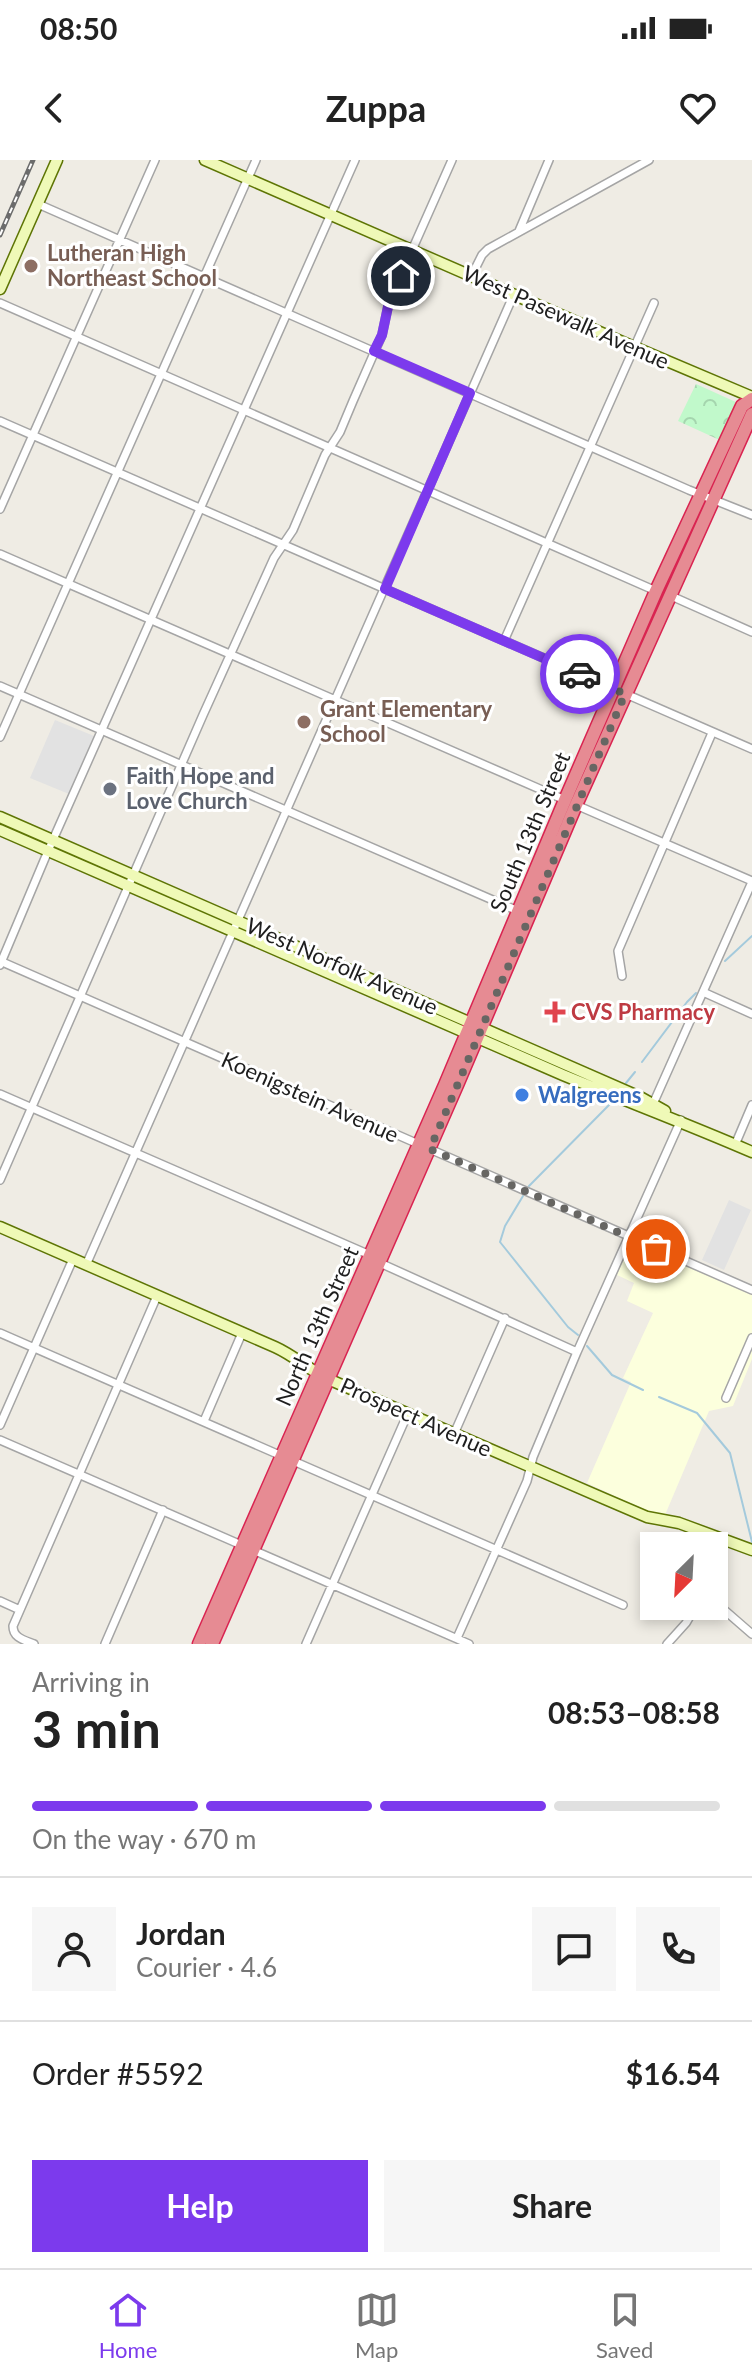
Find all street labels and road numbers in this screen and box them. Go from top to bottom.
street label: West Pasewalk Avenue [459,259,674,374]
street label: South 13th Street [484,747,576,916]
street label: West Norfolk Avenue [242,911,442,1020]
street label: Koenigstein Avenue [217,1045,403,1148]
street label: North 13th Street [269,1242,364,1410]
street label: Prospect Avenue [336,1371,496,1462]

